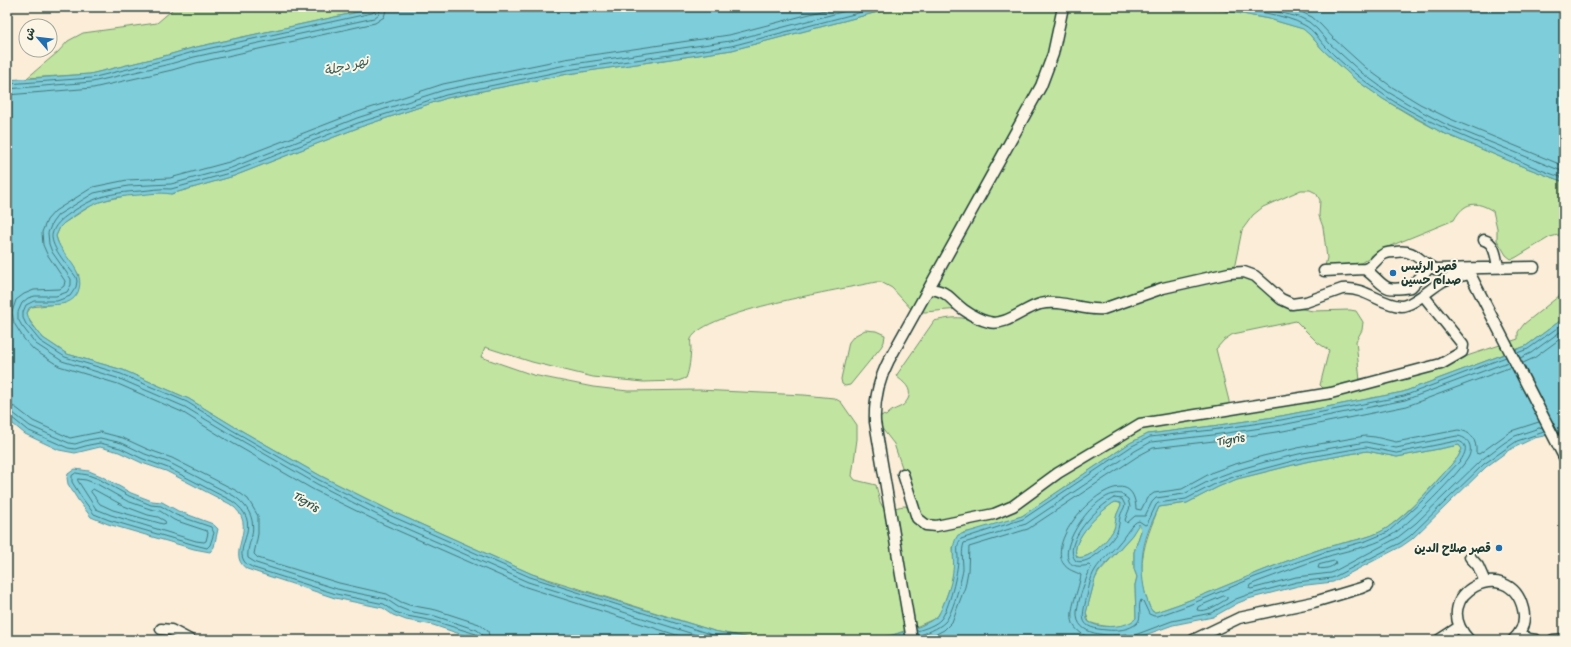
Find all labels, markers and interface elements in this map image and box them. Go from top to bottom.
north arrow [18,18,58,58]
text: ش [23,26,39,42]
water label: نهر دجلة [323,54,372,80]
place label: قصر الرئيس صدام حسين [1401,260,1461,289]
marker: قصر الرئيس صدام حسين [1388,268,1398,278]
water label: Tigris [1216,430,1246,450]
water label: Tigris [290,488,322,516]
place label: قصر صلاح الدين [1414,542,1491,557]
marker: قصر صلاح الدين [1494,543,1504,553]

